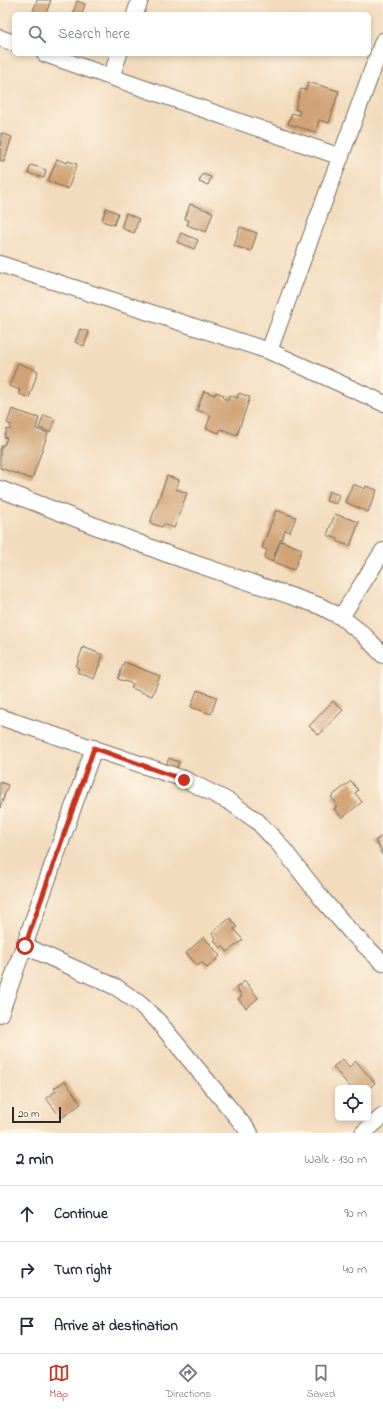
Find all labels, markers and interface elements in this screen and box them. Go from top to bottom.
search box [12,12,371,56]
icon: search [26,23,48,45]
text: Search here [58,23,130,45]
route end [175,771,193,789]
route start [16,937,34,955]
map controls [335,1085,371,1121]
button: locate [335,1085,371,1121]
scale bar [12,1105,61,1124]
text: 20 m [18,1106,40,1122]
text: 2 min [16,1147,53,1172]
text: Walk · 130 m [304,1150,367,1169]
icon: ahead [16,1203,38,1225]
text: Continue [54,1203,108,1225]
text: 90 m [344,1204,367,1223]
icon: right [16,1259,38,1281]
text: Turn right [54,1259,112,1281]
text: 40 m [343,1260,367,1279]
icon: arrive [16,1315,38,1337]
text: Arrive at destination [54,1315,178,1337]
tab: Map [48,1362,70,1402]
tab: Directions [165,1362,211,1402]
tab: Saved [307,1362,335,1402]

